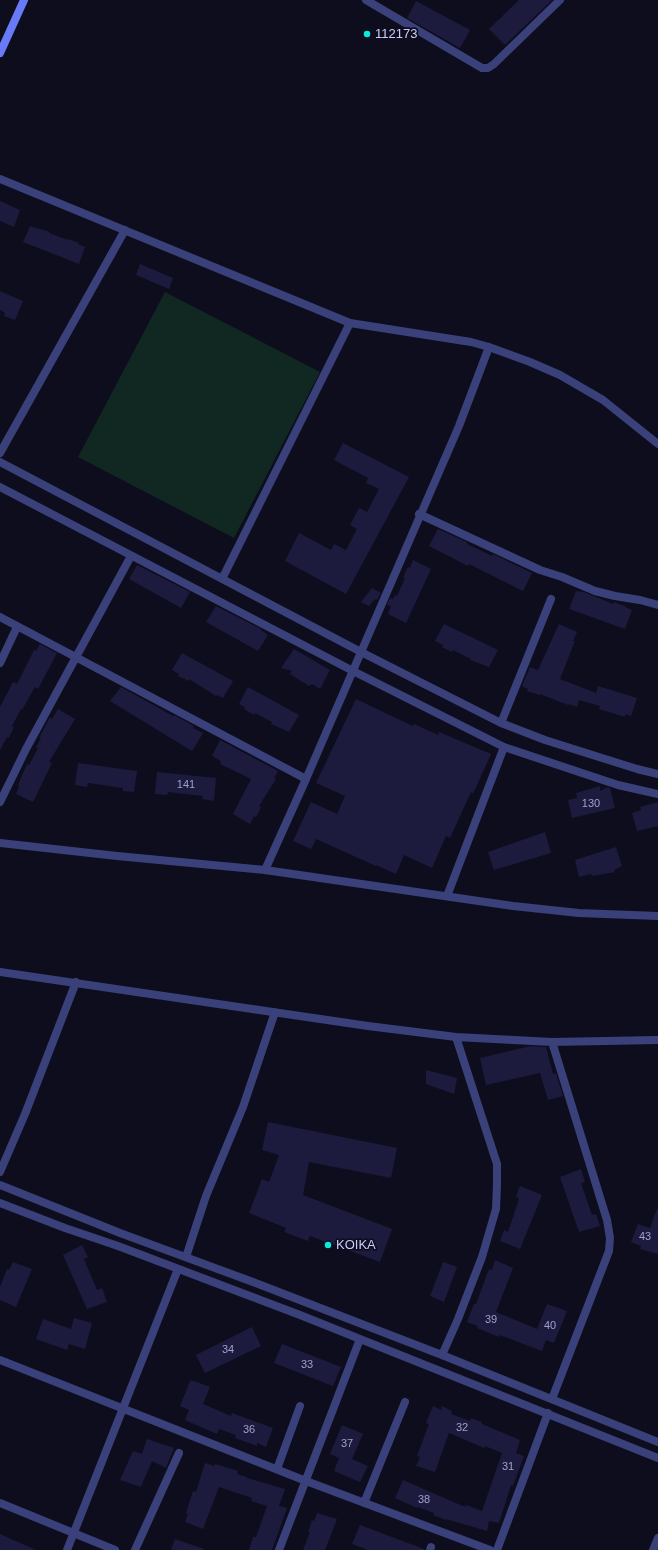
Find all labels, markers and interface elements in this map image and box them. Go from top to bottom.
place label: 112173 [375,26,417,42]
marker: 112173 [362,29,372,39]
house number: 141 [177,778,195,792]
house number: 130 [582,797,600,811]
house number: 43 [639,1230,651,1244]
place label: KOIKA [336,1237,376,1253]
marker: KOIKA [323,1240,333,1250]
house number: 39 [485,1313,497,1327]
house number: 40 [544,1319,556,1333]
house number: 34 [222,1343,234,1357]
house number: 33 [301,1358,313,1372]
house number: 32 [456,1421,468,1435]
house number: 36 [243,1423,255,1437]
house number: 37 [341,1437,353,1451]
house number: 31 [502,1460,514,1474]
house number: 38 [418,1493,430,1507]

